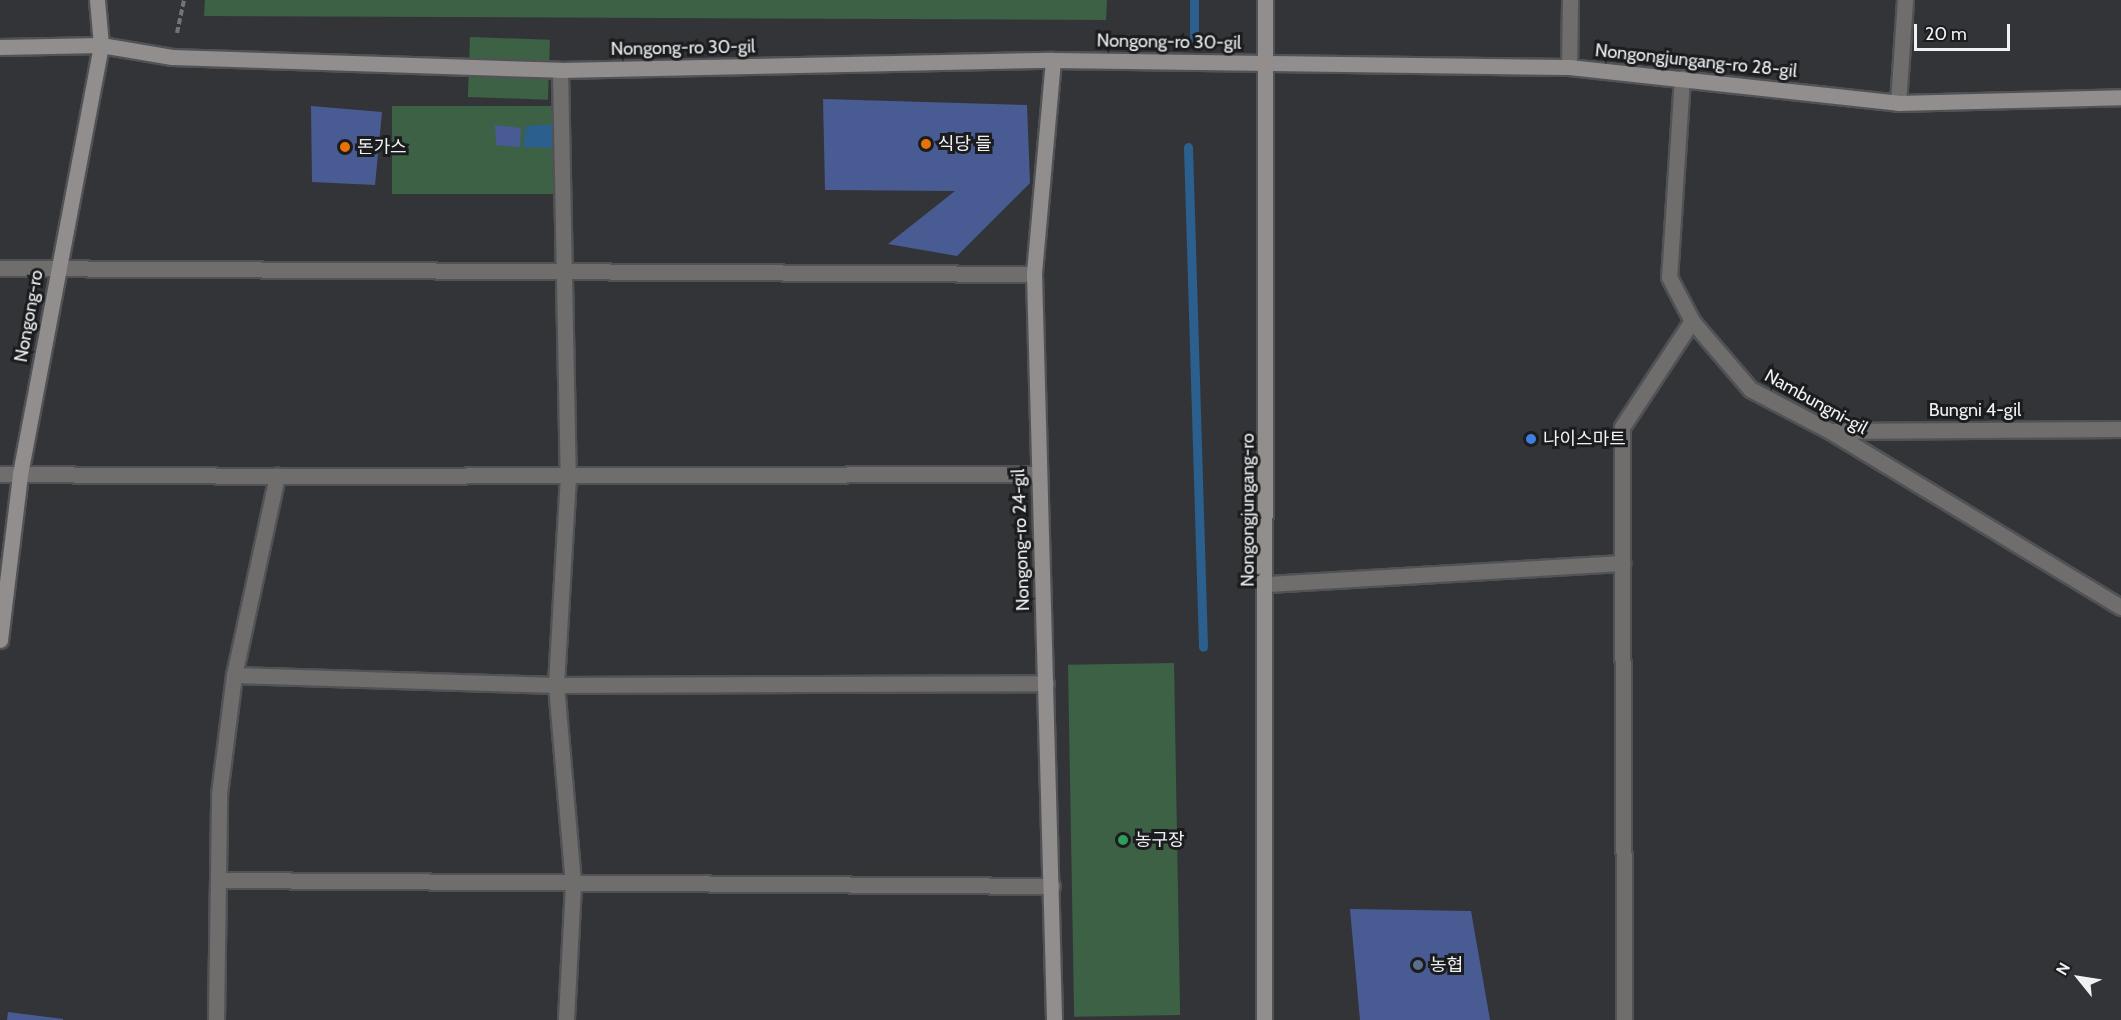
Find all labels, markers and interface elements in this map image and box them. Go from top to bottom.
scale bar [1917,12,2013,50]
text: 20 m [1925,23,1967,45]
street label: Nongong-ro 30-gil [1097,30,1241,54]
street label: Nongong-ro 30-gil [611,36,755,60]
street label: Nongongjungang-ro 28-gil [1594,40,1798,82]
place label: 식당 들 [938,133,992,155]
place label: 돈가스 [357,136,407,158]
marker: 식당 들 [919,137,933,151]
marker: 돈가스 [338,140,352,154]
street label: Nongong-ro [10,268,48,364]
street label: Nambungni-gil [1761,365,1871,439]
street label: Bungni 4-gil [1929,399,2021,421]
place label: 나이스마트 [1543,428,1626,450]
marker: 나이스마트 [1524,432,1538,446]
street label: Nongongjungang-ro [1237,433,1259,587]
street label: Nongong-ro 24-gil [1008,469,1034,611]
place label: 농구장 [1135,829,1185,851]
marker: 농구장 [1116,833,1130,847]
north arrow [2049,948,2109,1008]
place label: 농협 [1430,954,1463,976]
marker: 농협 [1411,958,1425,972]
text: N [2052,959,2074,978]

